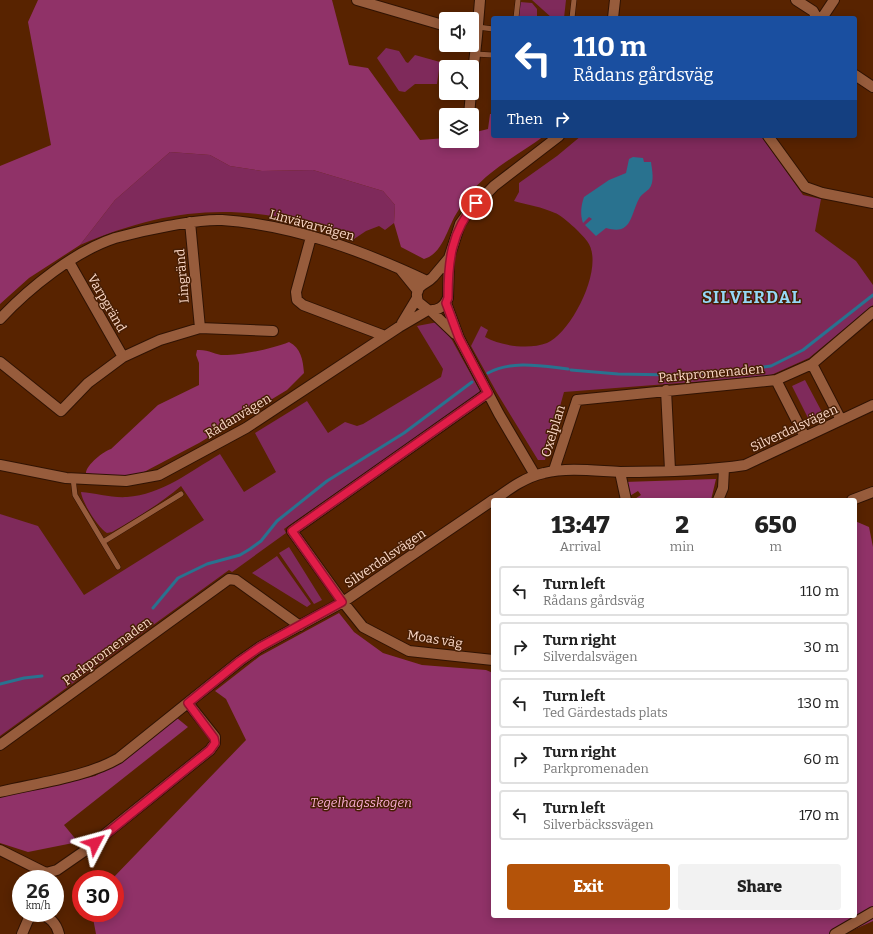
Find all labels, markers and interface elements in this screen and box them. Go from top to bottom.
map controls [439,12,479,148]
button: sound [439,12,479,52]
text: 110 m [573,30,647,63]
icon: left [507,32,559,84]
button: search [439,60,479,100]
text: Rådans gårdsväg [573,64,714,86]
button: layers [439,108,479,148]
icon: right [551,108,573,130]
text: Then [507,110,543,128]
pin [459,186,493,220]
icon: arrive [465,192,487,214]
street label: Linvävarvägen [268,206,357,244]
street label: Lingränd [172,248,192,304]
street label: Varpgränd [85,272,130,335]
district label: SILVERDAL [702,287,802,308]
street label: Parkpromenaden [658,361,765,385]
street label: Rådanvägen [202,390,274,442]
street label: Silverdalsvägen [748,401,841,455]
street label: Oxelplan [538,402,568,459]
text: 13:47 [551,511,610,539]
text: 2 [675,511,689,539]
text: 650 [754,511,797,539]
street label: Silverdalsvägen [342,525,429,591]
text: Arrival [560,539,601,554]
text: min [670,539,694,554]
text: m [769,539,782,554]
text: Turn left [543,575,605,593]
icon: left [509,580,531,602]
text: 110 m [800,582,839,600]
text: Rådans gårdsväg [543,593,645,608]
street label: Parkpromenaden [60,613,155,688]
street label: Moas väg [406,627,464,651]
text: Turn right [543,631,616,649]
icon: right [509,636,531,658]
text: 30 m [804,638,839,656]
text: Silverdalsvägen [543,649,637,664]
text: Turn left [543,687,605,705]
icon: left [509,692,531,714]
text: 130 m [797,694,839,712]
text: Ted Gärdestads plats [543,705,668,720]
text: Turn right [543,743,616,761]
icon: right [509,748,531,770]
text: 60 m [803,750,839,768]
text: Parkpromenaden [543,761,649,776]
park label: Tegelhagsskogen [310,795,412,810]
text: Turn left [543,799,605,817]
icon: left [509,804,531,826]
text: 170 m [799,806,839,824]
text: Silverbäckssvägen [543,817,653,832]
position arrow [74,822,116,864]
button: Exit [507,864,670,910]
button: Share [678,864,841,910]
speed limit sign: 30 [72,870,124,922]
text: 26 [26,879,50,903]
text: km/h [26,900,50,912]

